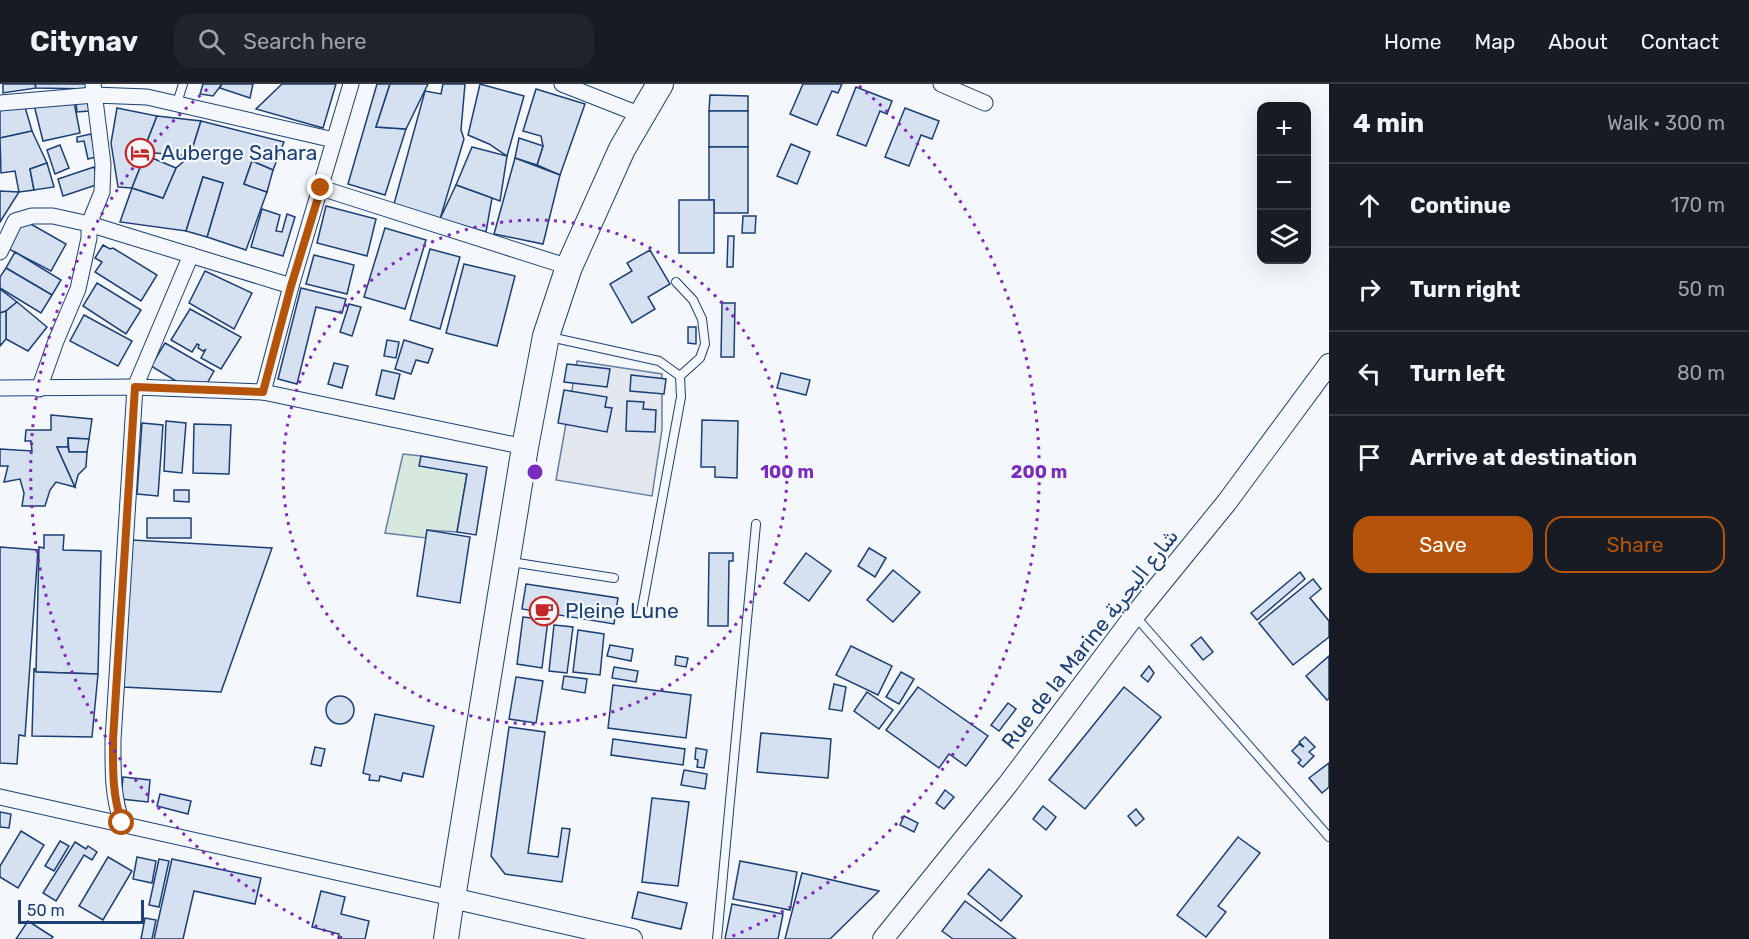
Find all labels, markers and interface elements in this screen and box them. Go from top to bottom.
search box [174,14,594,68]
text: Citynav [30,25,138,58]
icon: search [195,25,228,58]
text: Search here [243,28,367,55]
text: Home [1384,29,1441,54]
text: Map [1474,29,1515,54]
text: About [1548,29,1608,54]
text: Contact [1641,29,1719,54]
map controls [1257,102,1311,264]
button: + [1257,102,1311,156]
text: 4 min [1353,108,1424,139]
text: Walk · 300 m [1607,111,1725,135]
hotel icon: Auberge Sahara [124,137,156,169]
place label: Auberge Sahara [161,140,317,165]
button: − [1257,156,1311,210]
route end [307,174,333,200]
icon: ahead [1353,189,1386,222]
text: Continue [1410,192,1511,219]
text: 170 m [1671,193,1725,217]
button: layers [1257,210,1311,264]
icon: right [1353,273,1386,306]
text: Turn right [1410,276,1520,303]
text: 50 m [1678,277,1725,301]
icon: left [1353,357,1386,390]
text: Turn left [1410,360,1505,387]
text: 80 m [1677,361,1725,385]
icon: arrive [1353,441,1386,474]
text: Arrive at destination [1410,444,1637,471]
text: 100 m [760,461,814,483]
text: 200 m [1011,461,1067,483]
centre of rings [525,462,545,482]
button: Save [1353,516,1533,573]
button: Share [1545,516,1725,573]
street label: Rue de la Marine شارع البحرية [996,524,1185,755]
cafe icon: Pleine Lune [528,595,560,627]
place label: Pleine Lune [565,598,679,623]
route start [108,809,134,835]
scale bar [18,897,144,924]
text: 50 m [27,901,65,920]

